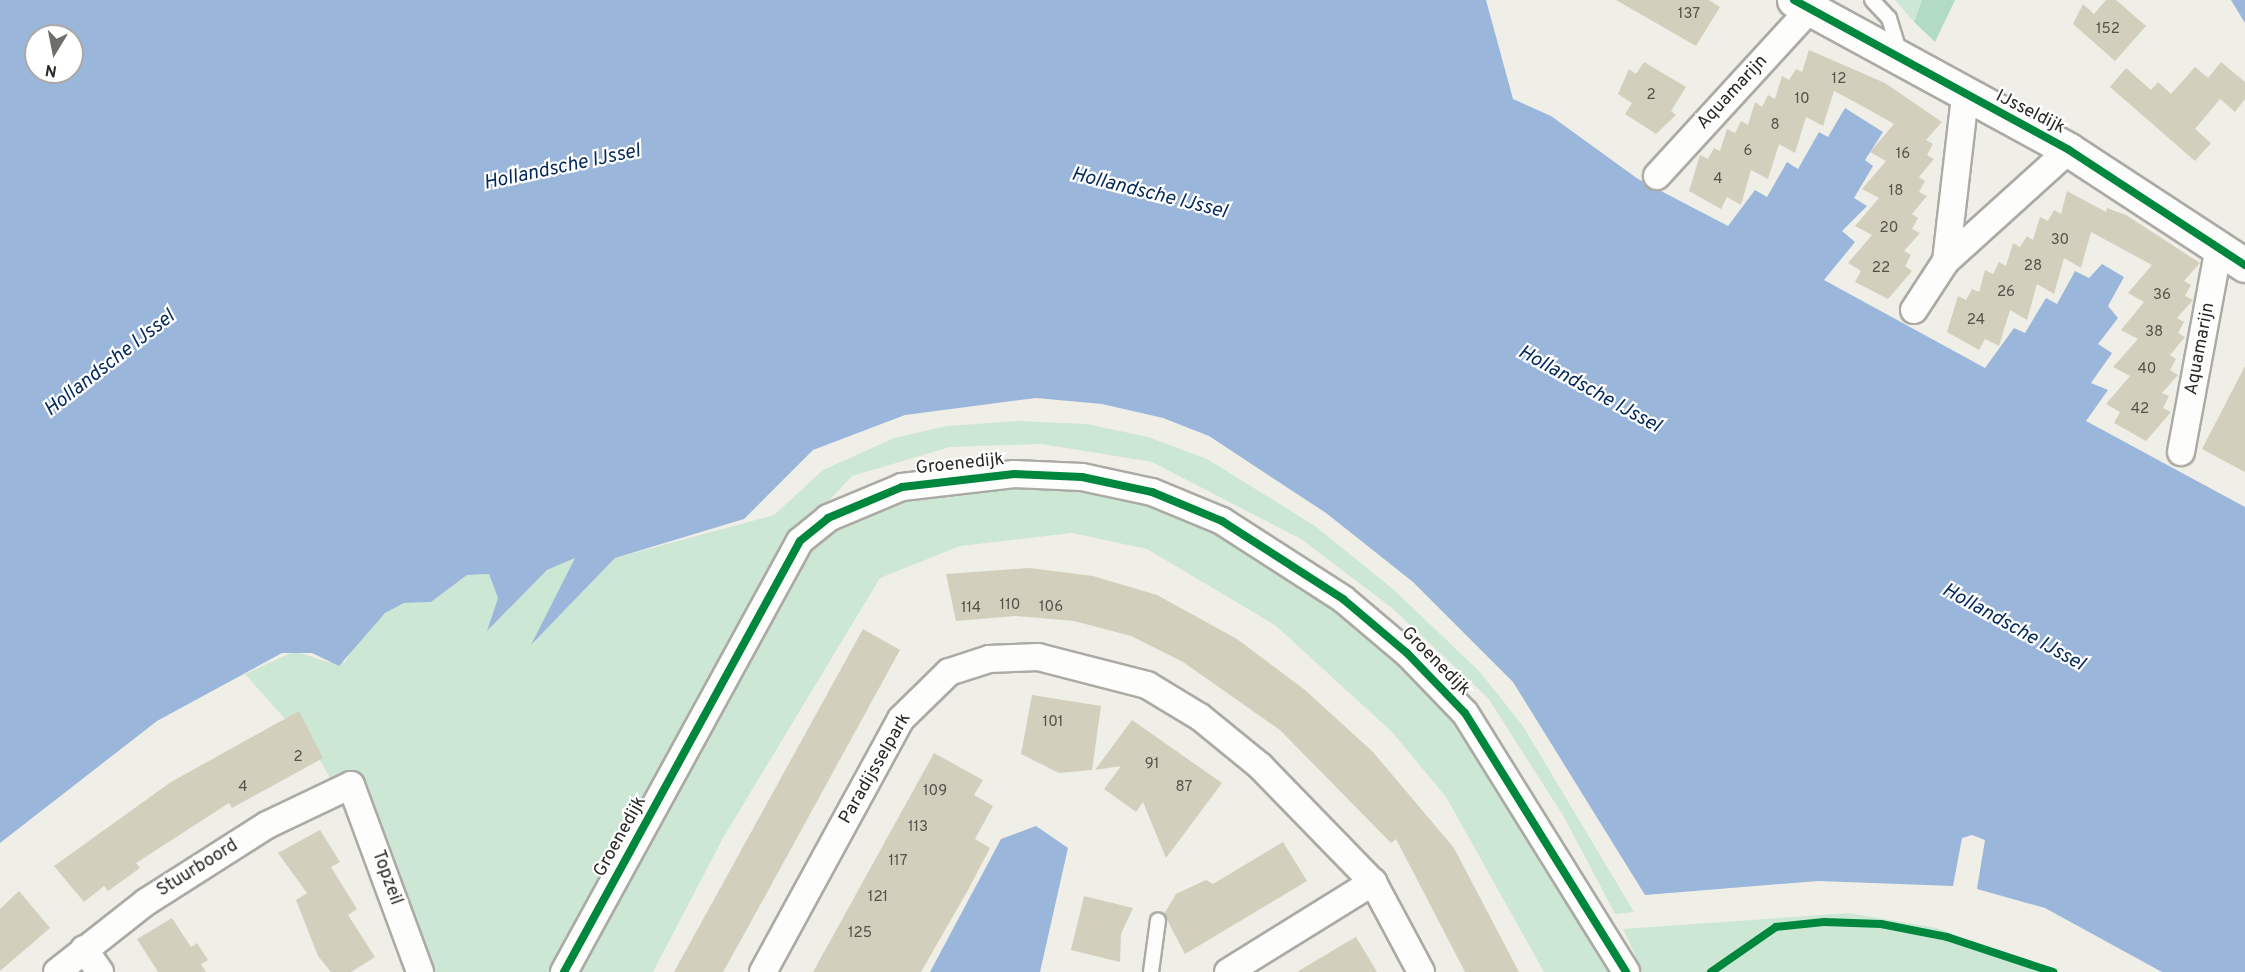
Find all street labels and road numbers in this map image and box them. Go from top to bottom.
street label: Aquamarijn [1693,51,1773,135]
street label: IJsseldijk [1992,86,2068,140]
street label: Aquamarijn [2181,301,2221,397]
street label: Groenedijk [915,450,1005,480]
street label: Groenedijk [1396,623,1474,701]
street label: Paradijsselpark [836,710,916,828]
street label: Groenedijk [590,793,652,881]
street label: Stuurboord [153,836,243,902]
street label: Topzeil [366,848,406,908]

